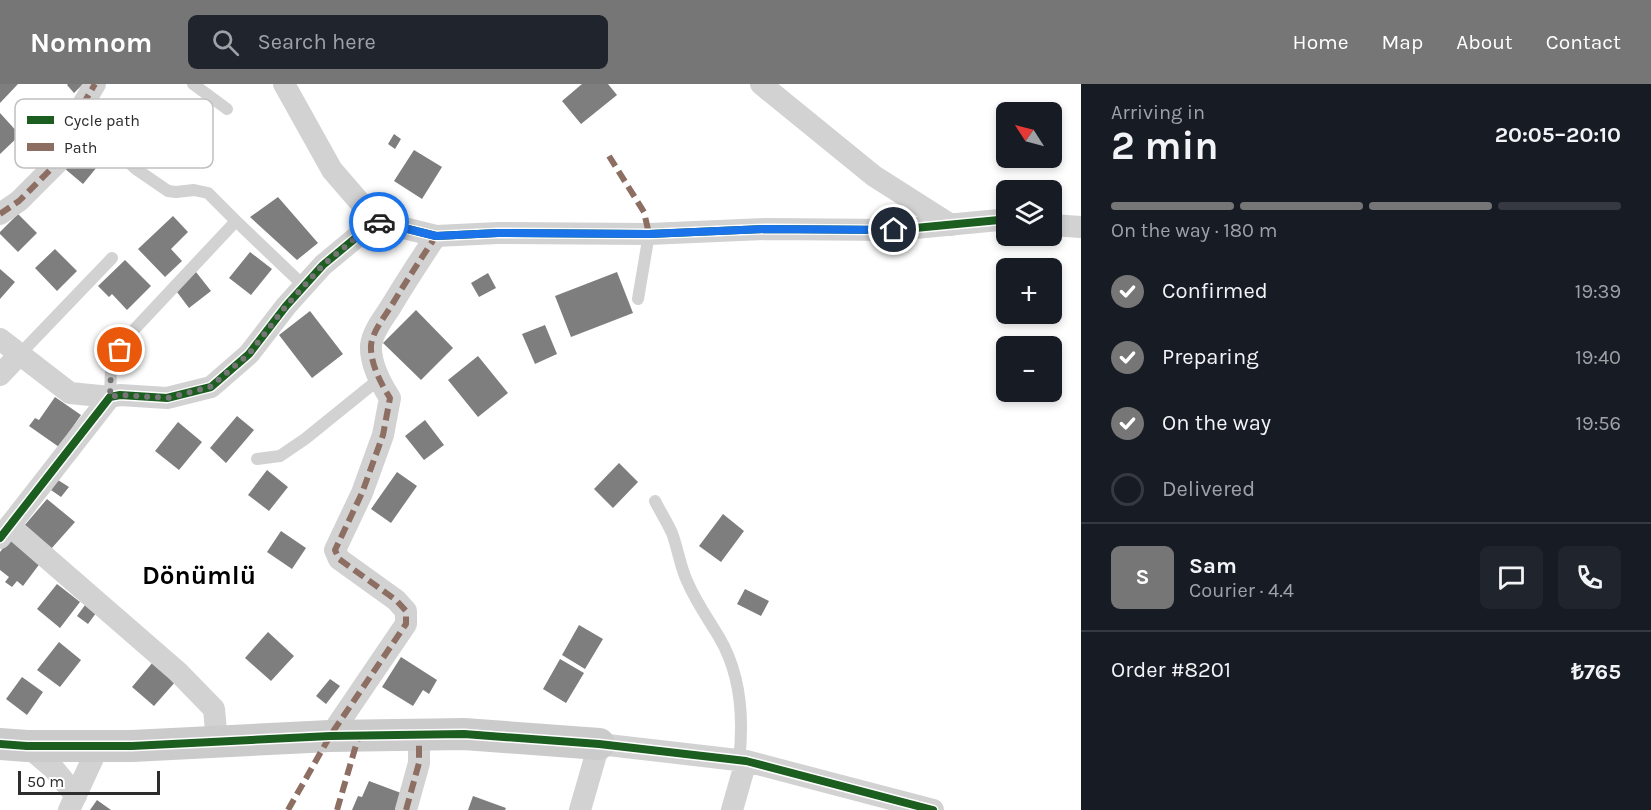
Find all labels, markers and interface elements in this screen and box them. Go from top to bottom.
search box [188,15,608,69]
text: Nomnom [30,26,152,59]
icon: search [209,26,242,59]
text: Search here [257,29,376,55]
text: Home [1293,30,1349,54]
text: Map [1382,30,1423,54]
text: About [1456,30,1513,54]
text: Contact [1546,30,1621,54]
legend [15,99,213,168]
text: Arriving in [1111,101,1205,124]
north arrow [996,102,1062,168]
map controls [996,102,1062,402]
text: Cycle path [64,111,140,130]
text: 20:05–20:10 [1495,122,1621,148]
text: 2 min [1111,123,1219,169]
text: Path [64,138,97,157]
button: layers [996,180,1062,246]
courier [349,192,409,252]
pin [868,204,919,255]
icon: car [363,206,396,239]
icon: home [877,213,910,246]
text: On the way · 180 m [1111,219,1277,242]
button: + [996,258,1062,324]
icon: check [1111,275,1144,308]
text: Confirmed [1162,278,1268,304]
text: 19:39 [1575,280,1621,303]
pin [94,324,145,375]
icon: bag [103,333,136,366]
button: − [996,336,1062,402]
icon: check [1111,341,1144,374]
text: Preparing [1162,344,1259,370]
text: 19:40 [1575,346,1621,369]
icon: check [1111,407,1144,440]
text: On the way [1162,410,1271,436]
text: 19:56 [1575,412,1621,435]
text: Delivered [1162,476,1255,502]
button: chat [1480,546,1543,609]
button: phone [1558,546,1621,609]
text: Sam [1189,553,1237,579]
district label: Dönümlü [142,560,256,591]
text: S [1135,564,1150,590]
text: Courier · 4.4 [1189,579,1294,602]
text: Order #8201 [1111,657,1231,683]
text: ₺765 [1571,659,1621,685]
scale bar [18,768,160,796]
text: 50 m [27,772,64,791]

